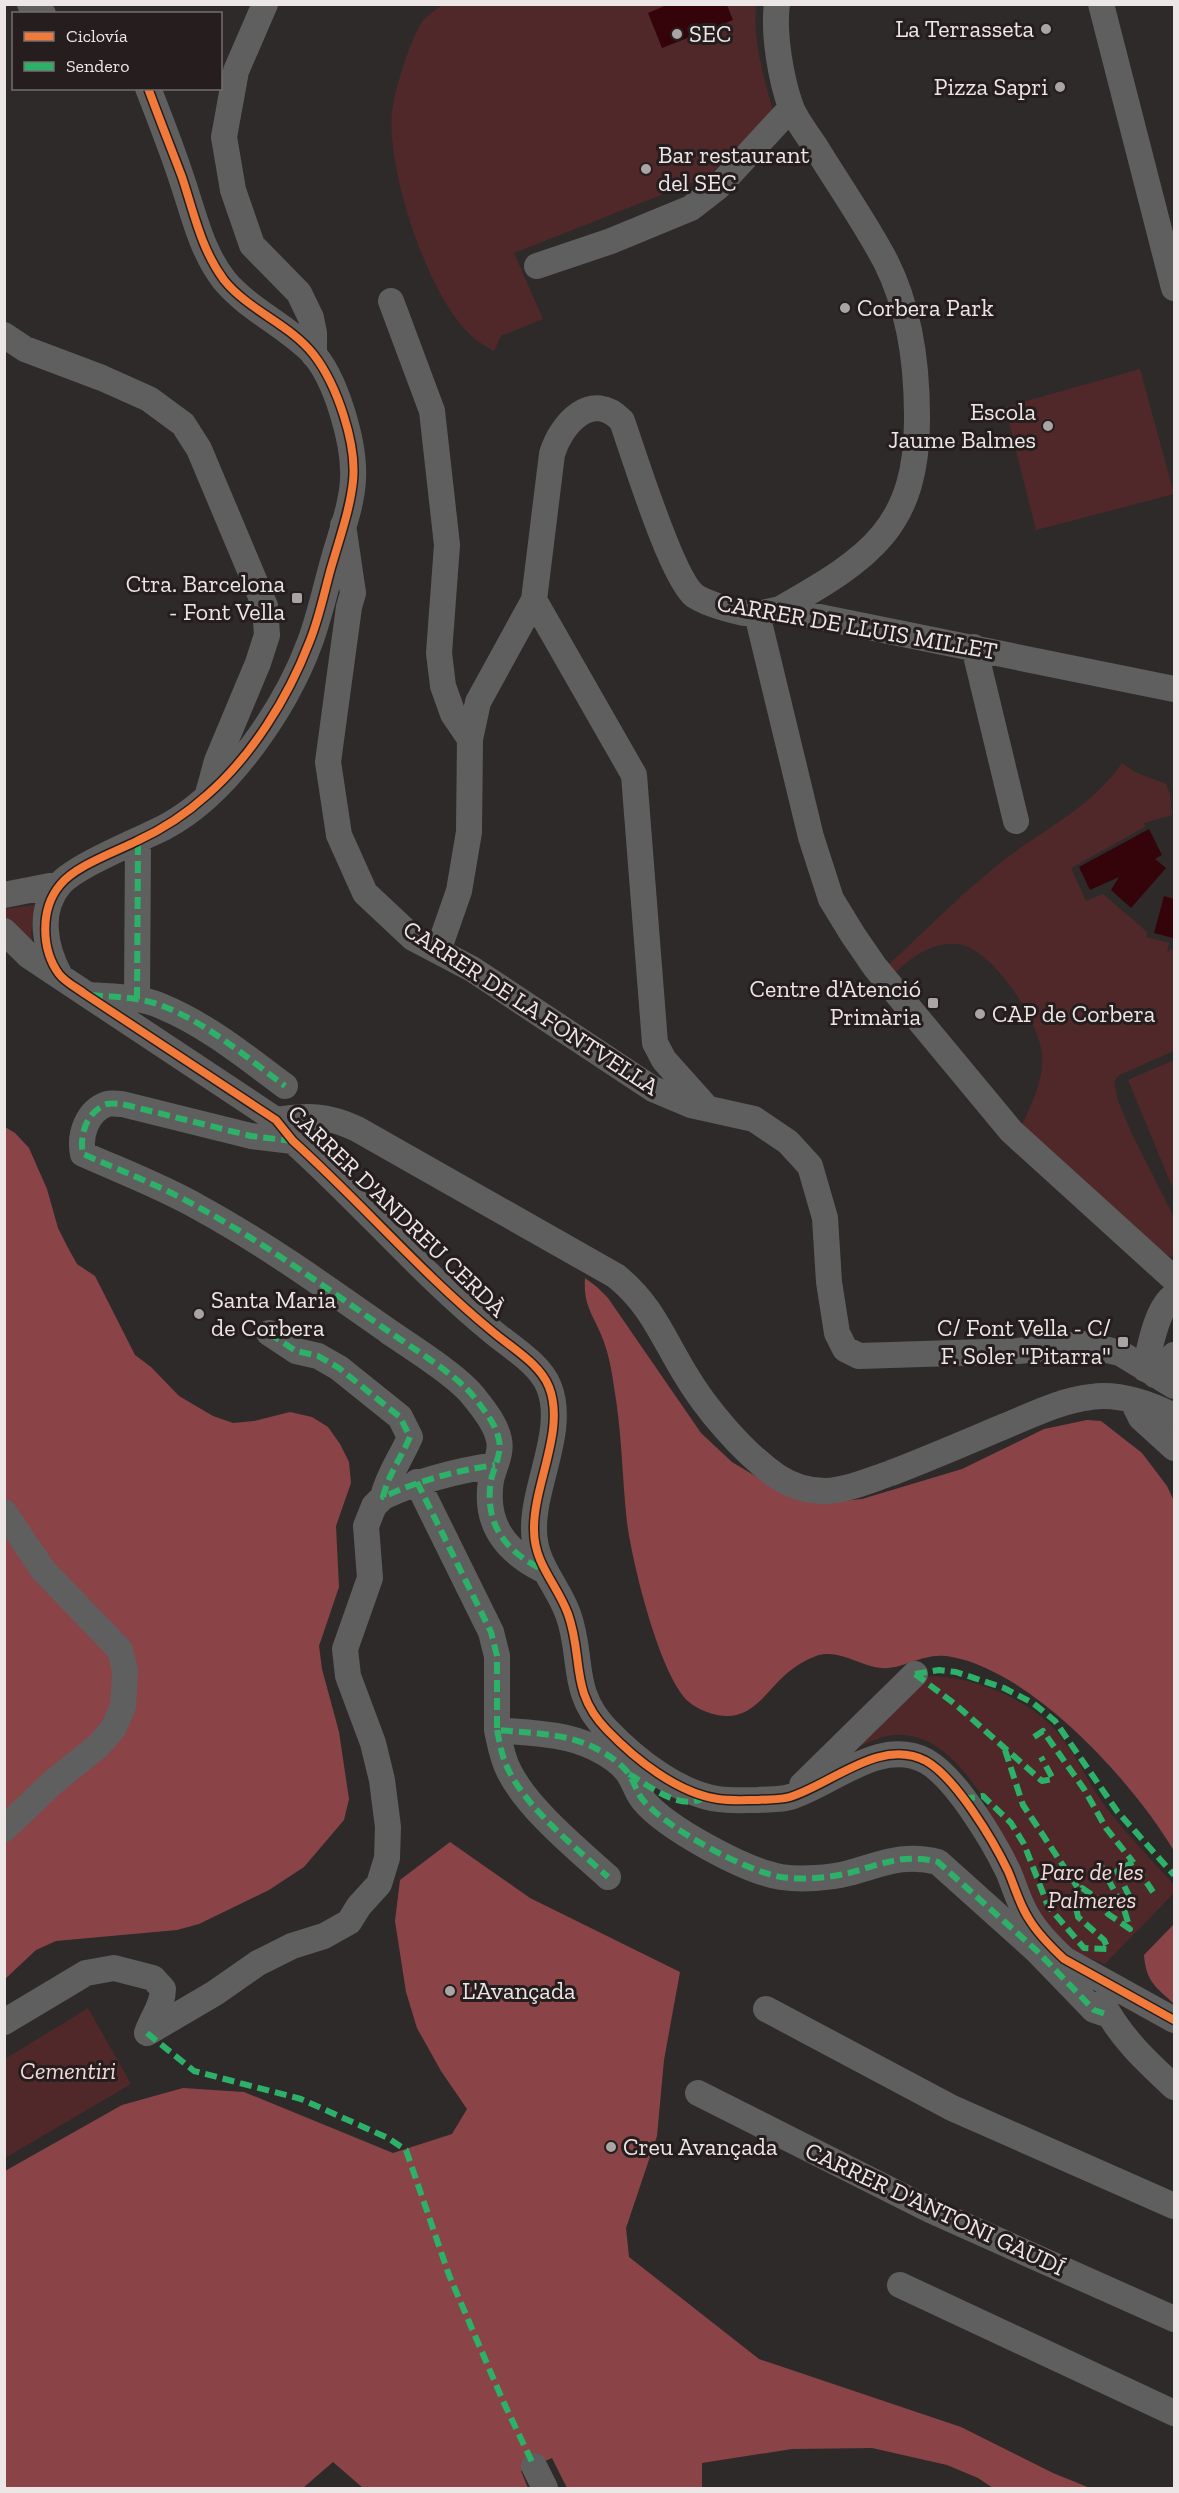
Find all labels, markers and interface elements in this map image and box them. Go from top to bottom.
legend [12,12,222,90]
place label: La Terrasseta [895,14,1034,43]
place label: SEC [689,19,731,48]
marker: La Terrasseta [1039,22,1053,36]
text: Ciclovía [66,25,128,47]
marker: SEC [670,27,684,41]
text: Sendero [66,55,130,77]
place label: Pizza Sapri [934,72,1048,101]
marker: Pizza Sapri [1053,80,1067,94]
place label: Bar restaurant del SEC [658,140,809,197]
marker: Bar restaurant del SEC [639,162,653,176]
place label: Corbera Park [857,293,994,322]
marker: Corbera Park [838,301,852,315]
place label: Escola Jaume Balmes [888,397,1036,454]
marker: Escola Jaume Balmes [1041,419,1055,433]
place label: Ctra. Barcelona - Font Vella [126,569,285,626]
street label: CARRER DE LLUIS MILLET [715,588,1000,665]
marker: Ctra. Barcelona - Font Vella [290,591,304,605]
street label: CARRER DE LA FONTVELLA [398,914,665,1101]
place label: Centre d'Atenció Primària [749,974,921,1031]
marker: Centre d'Atenció Primària [926,996,940,1010]
place label: CAP de Corbera [992,999,1156,1028]
marker: CAP de Corbera [973,1007,987,1021]
street label: CARRER D'ANDREU CERDÀ [282,1099,513,1323]
place label: Santa Maria de Corbera [211,1285,336,1342]
marker: Santa Maria de Corbera [192,1307,206,1321]
place label: C/ Font Vella - C/ F. Soler "Pitarra" [937,1313,1111,1370]
marker: C/ Font Vella - C/ F. Soler "Pitarra" [1116,1335,1130,1349]
park label: Parc de les Palmeres [1040,1857,1144,1914]
place label: L'Avançada [462,1976,576,2005]
marker: L'Avançada [443,1984,457,1998]
park label: Cementiri [20,2056,116,2085]
place label: Creu Avançada [623,2132,778,2161]
street label: CARRER D'ANTONI GAUDÍ [801,2135,1070,2282]
marker: Creu Avançada [604,2140,618,2154]

